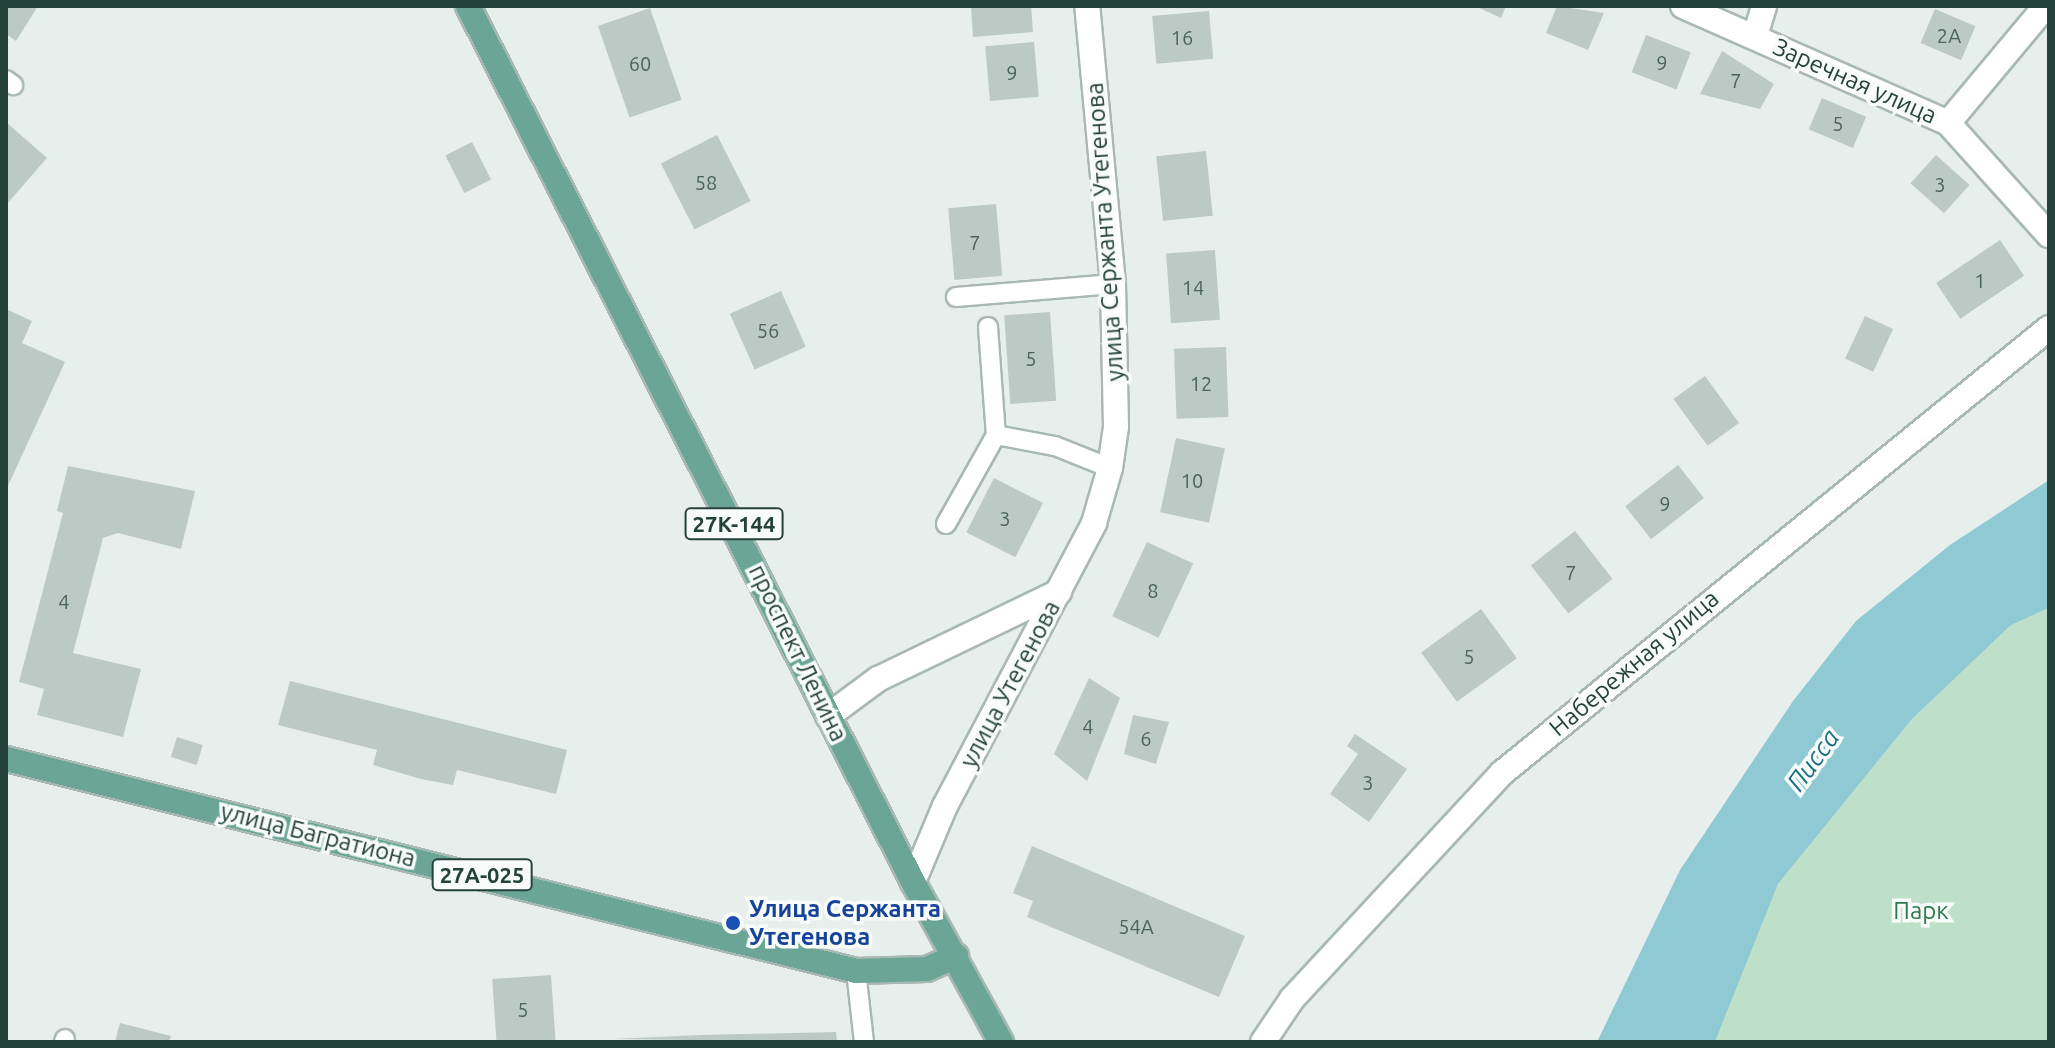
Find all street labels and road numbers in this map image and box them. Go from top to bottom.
street label: Заречная улица [1769,32,1941,130]
street label: улица Сержанта Утегенова [1080,82,1130,382]
road number: 27К-144 [684,506,784,542]
street label: проспект Ленина [743,560,853,746]
street label: Набережная улица [1544,584,1724,742]
street label: улица Утегенова [954,595,1066,773]
street label: улица Багратиона [218,797,418,873]
road number: 27А-025 [430,857,534,893]

